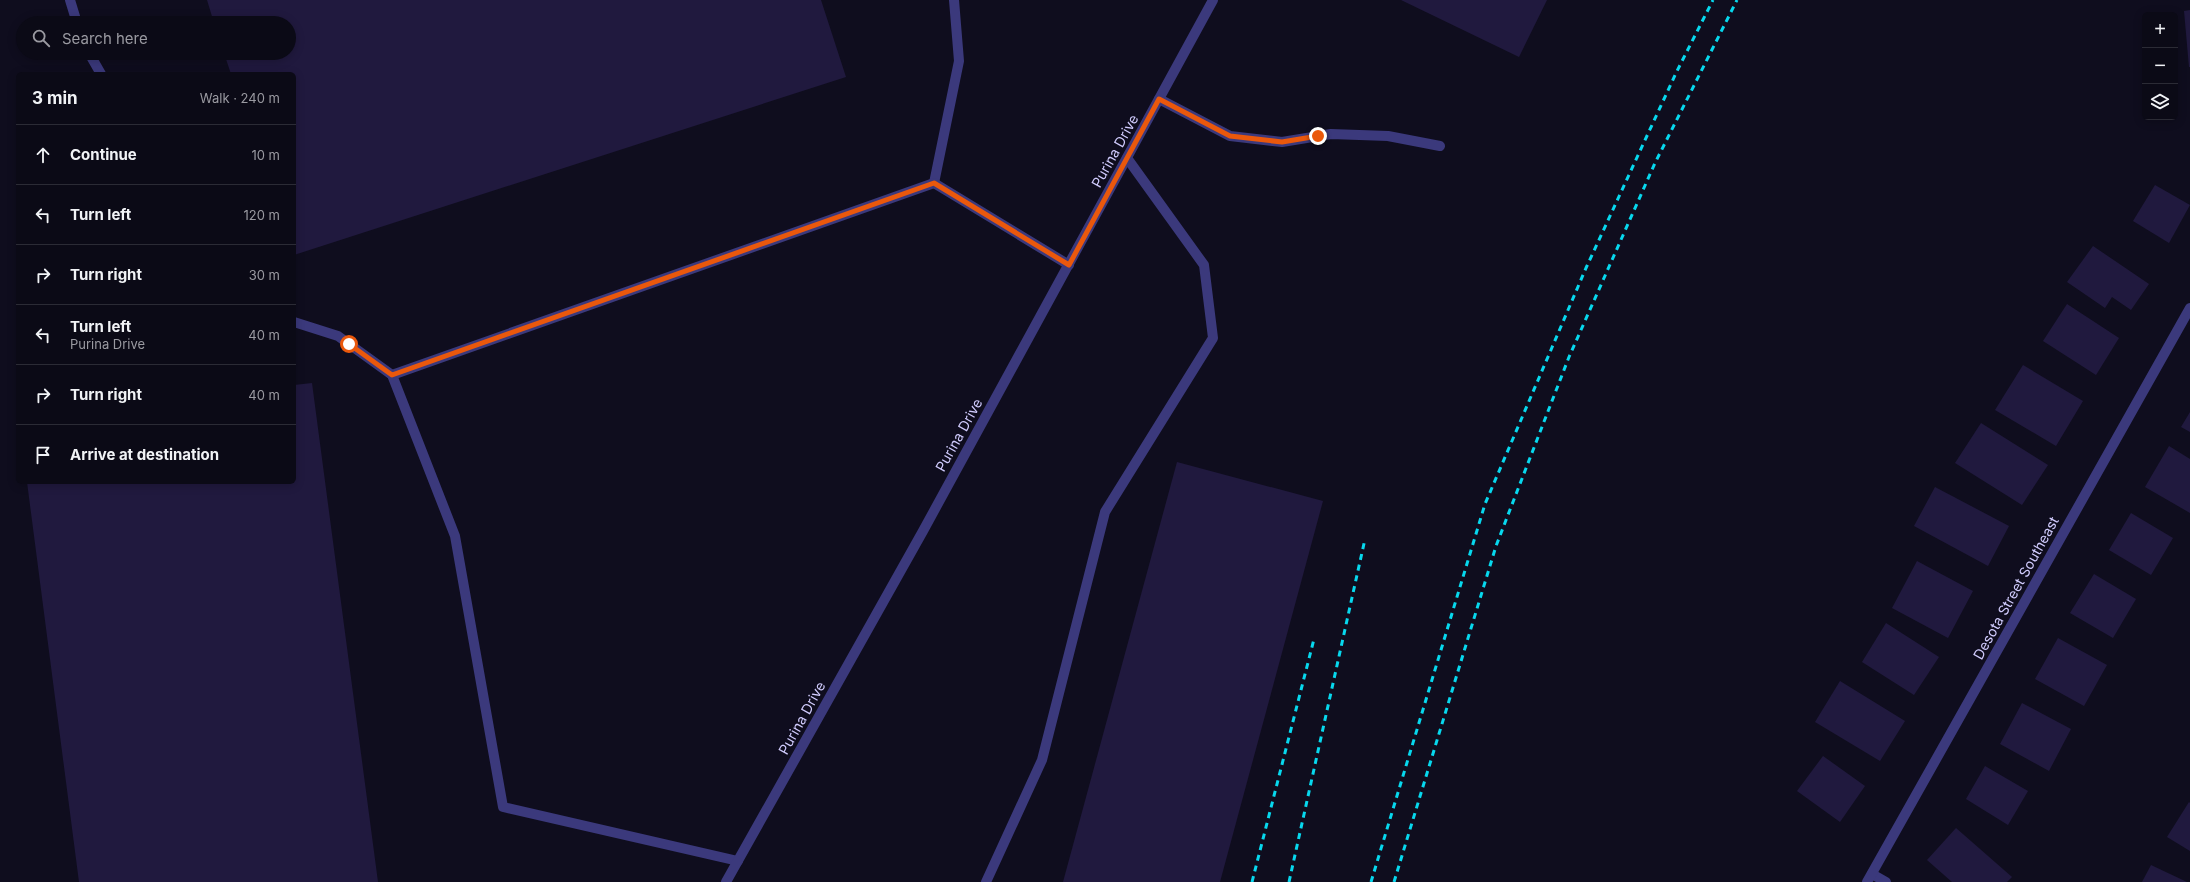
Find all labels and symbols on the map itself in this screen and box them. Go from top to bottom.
street label: Purina Drive [1088,111,1142,190]
route end [1309,127,1327,145]
route start [340,335,358,353]
street label: Purina Drive [932,395,986,474]
street label: Desota Street Southeast [1969,513,2062,662]
street label: Purina Drive [775,678,829,757]

